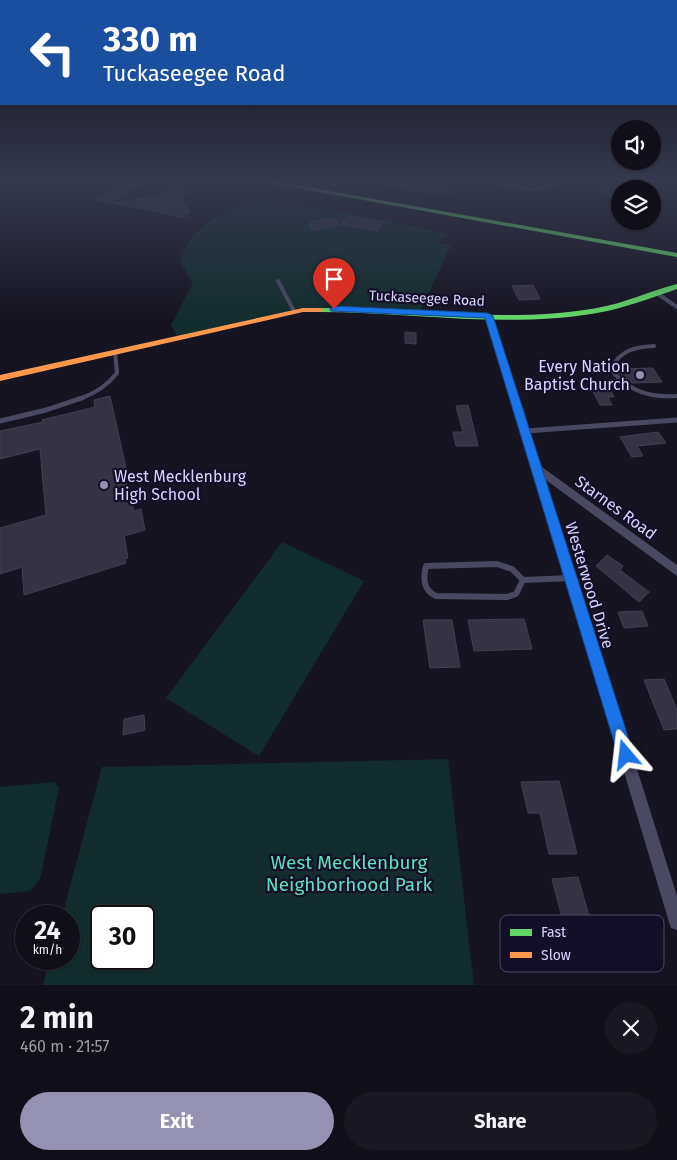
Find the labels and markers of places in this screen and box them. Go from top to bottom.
pin [313,258,355,309]
place label: Every Nation Baptist Church [524,357,630,394]
marker: Every Nation Baptist Church [634,369,646,381]
place label: West Mecklenburg High School [114,467,247,504]
marker: West Mecklenburg High School [98,479,110,491]

